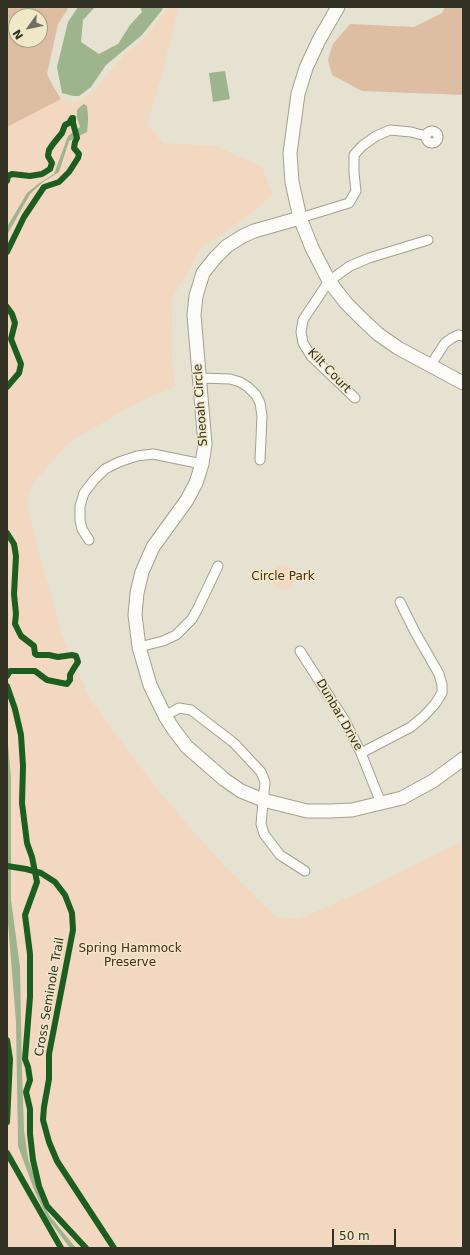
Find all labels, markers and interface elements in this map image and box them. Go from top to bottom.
north arrow [8,8,48,48]
text: N [10,27,26,42]
street label: Kilt Court [304,346,354,396]
street label: Sheoah Circle [191,363,211,447]
park label: Circle Park [251,570,315,584]
street label: Dunbar Drive [313,677,365,753]
street label: Cross Seminole Trail [32,936,68,1058]
park label: Spring Hammock Preserve [78,942,182,970]
scale bar [334,1221,398,1247]
text: 50 m [339,1229,370,1243]

